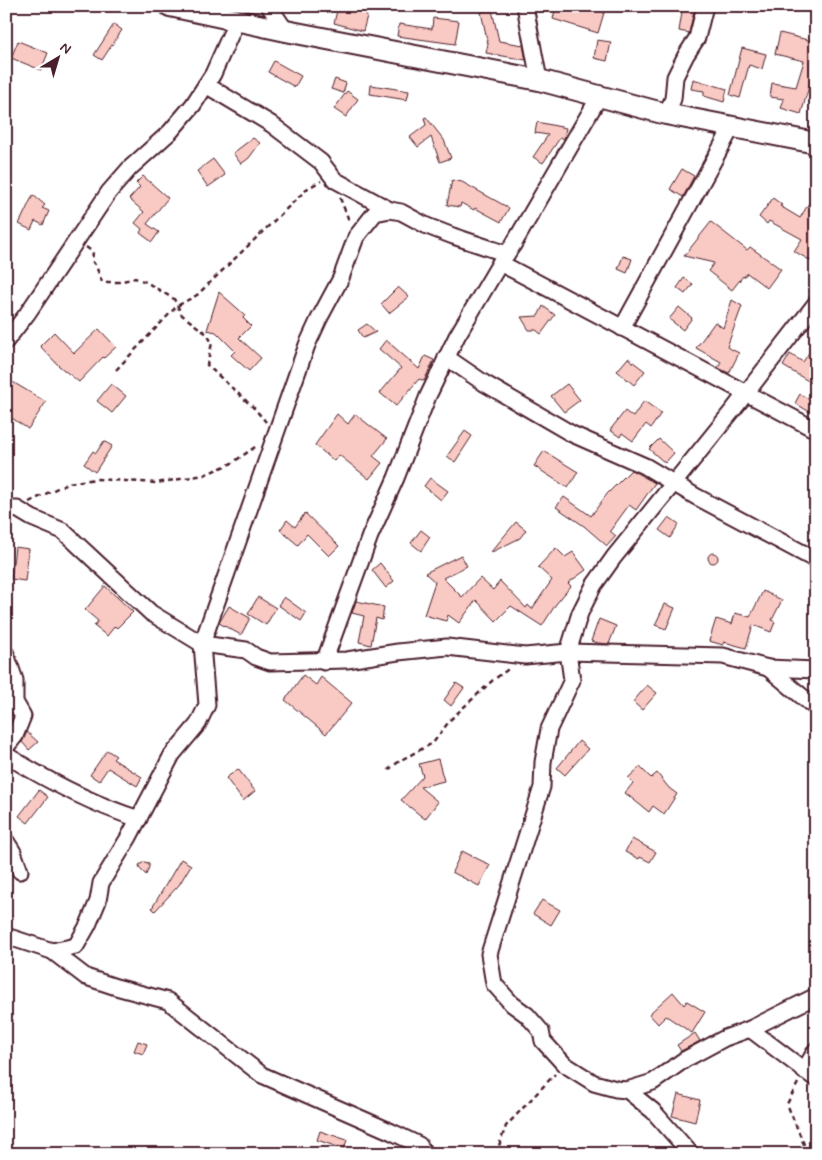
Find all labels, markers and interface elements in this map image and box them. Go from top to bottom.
north arrow [32,32,82,82]
text: N [56,39,75,59]

